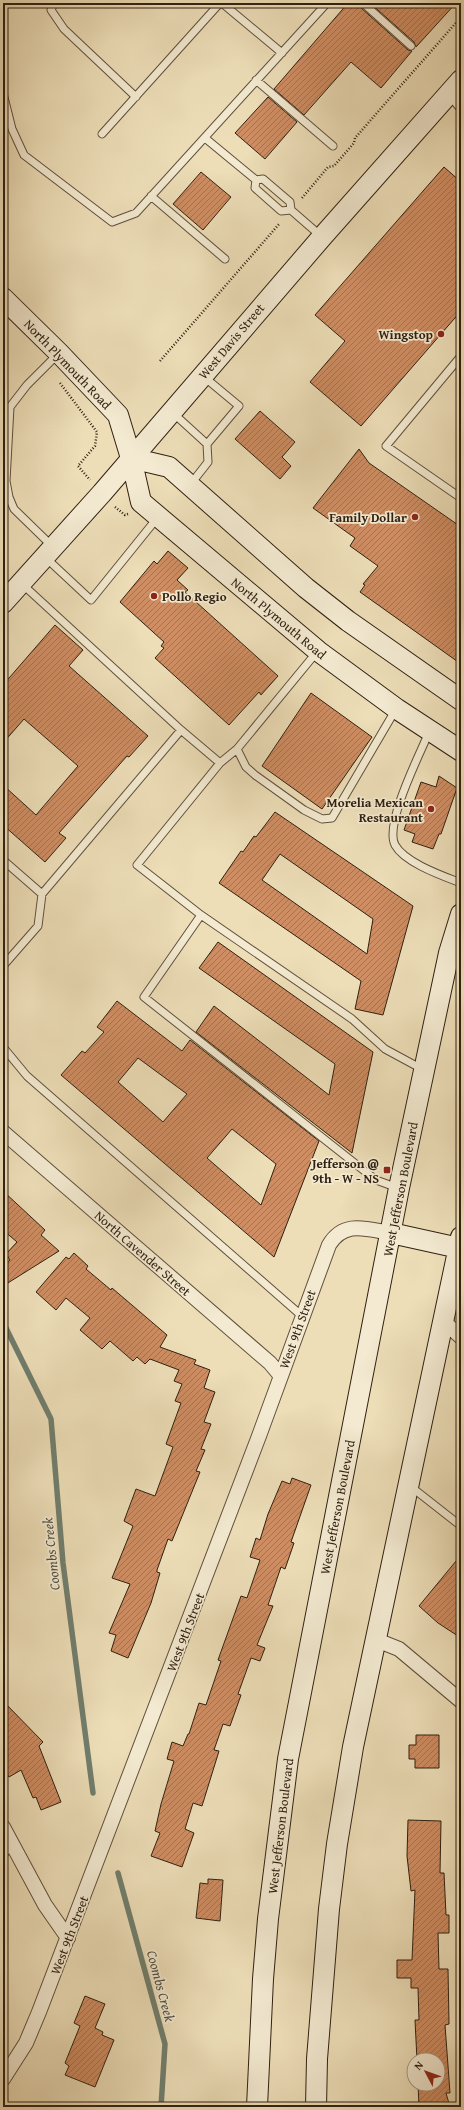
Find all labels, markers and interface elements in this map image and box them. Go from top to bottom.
street label: West Davis Street [194,299,269,383]
street label: North Plymouth Road [20,315,116,414]
place label: Wingstop [379,325,434,344]
marker: Wingstop [436,329,446,339]
place label: Family Dollar [329,508,407,527]
marker: Family Dollar [410,512,420,522]
street label: North Plymouth Road [227,573,330,664]
place label: Pollo Regio [162,587,227,606]
marker: Pollo Regio [149,591,159,601]
place label: Morelia Mexican Restaurant [327,793,423,827]
marker: Morelia Mexican Restaurant [426,804,436,814]
street label: West Jefferson Boulevard [378,1120,423,1258]
place label: Jefferson @ 9th - W - NS [310,1154,379,1188]
marker: Jefferson @ 9th - W - NS [382,1165,392,1175]
street label: North Cavender Street [90,1206,195,1301]
street label: West 9th Street [274,1286,321,1371]
street label: West Jefferson Boulevard [315,1438,360,1576]
water label: Coombs Creek [37,1516,65,1591]
street label: West 9th Street [162,1590,209,1674]
street label: West Jefferson Boulevard [263,1757,298,1895]
street label: West 9th Street [46,1893,93,1977]
water label: Coombs Creek [142,1948,180,2025]
north arrow [406,2052,446,2092]
text: N [410,2057,427,2073]

